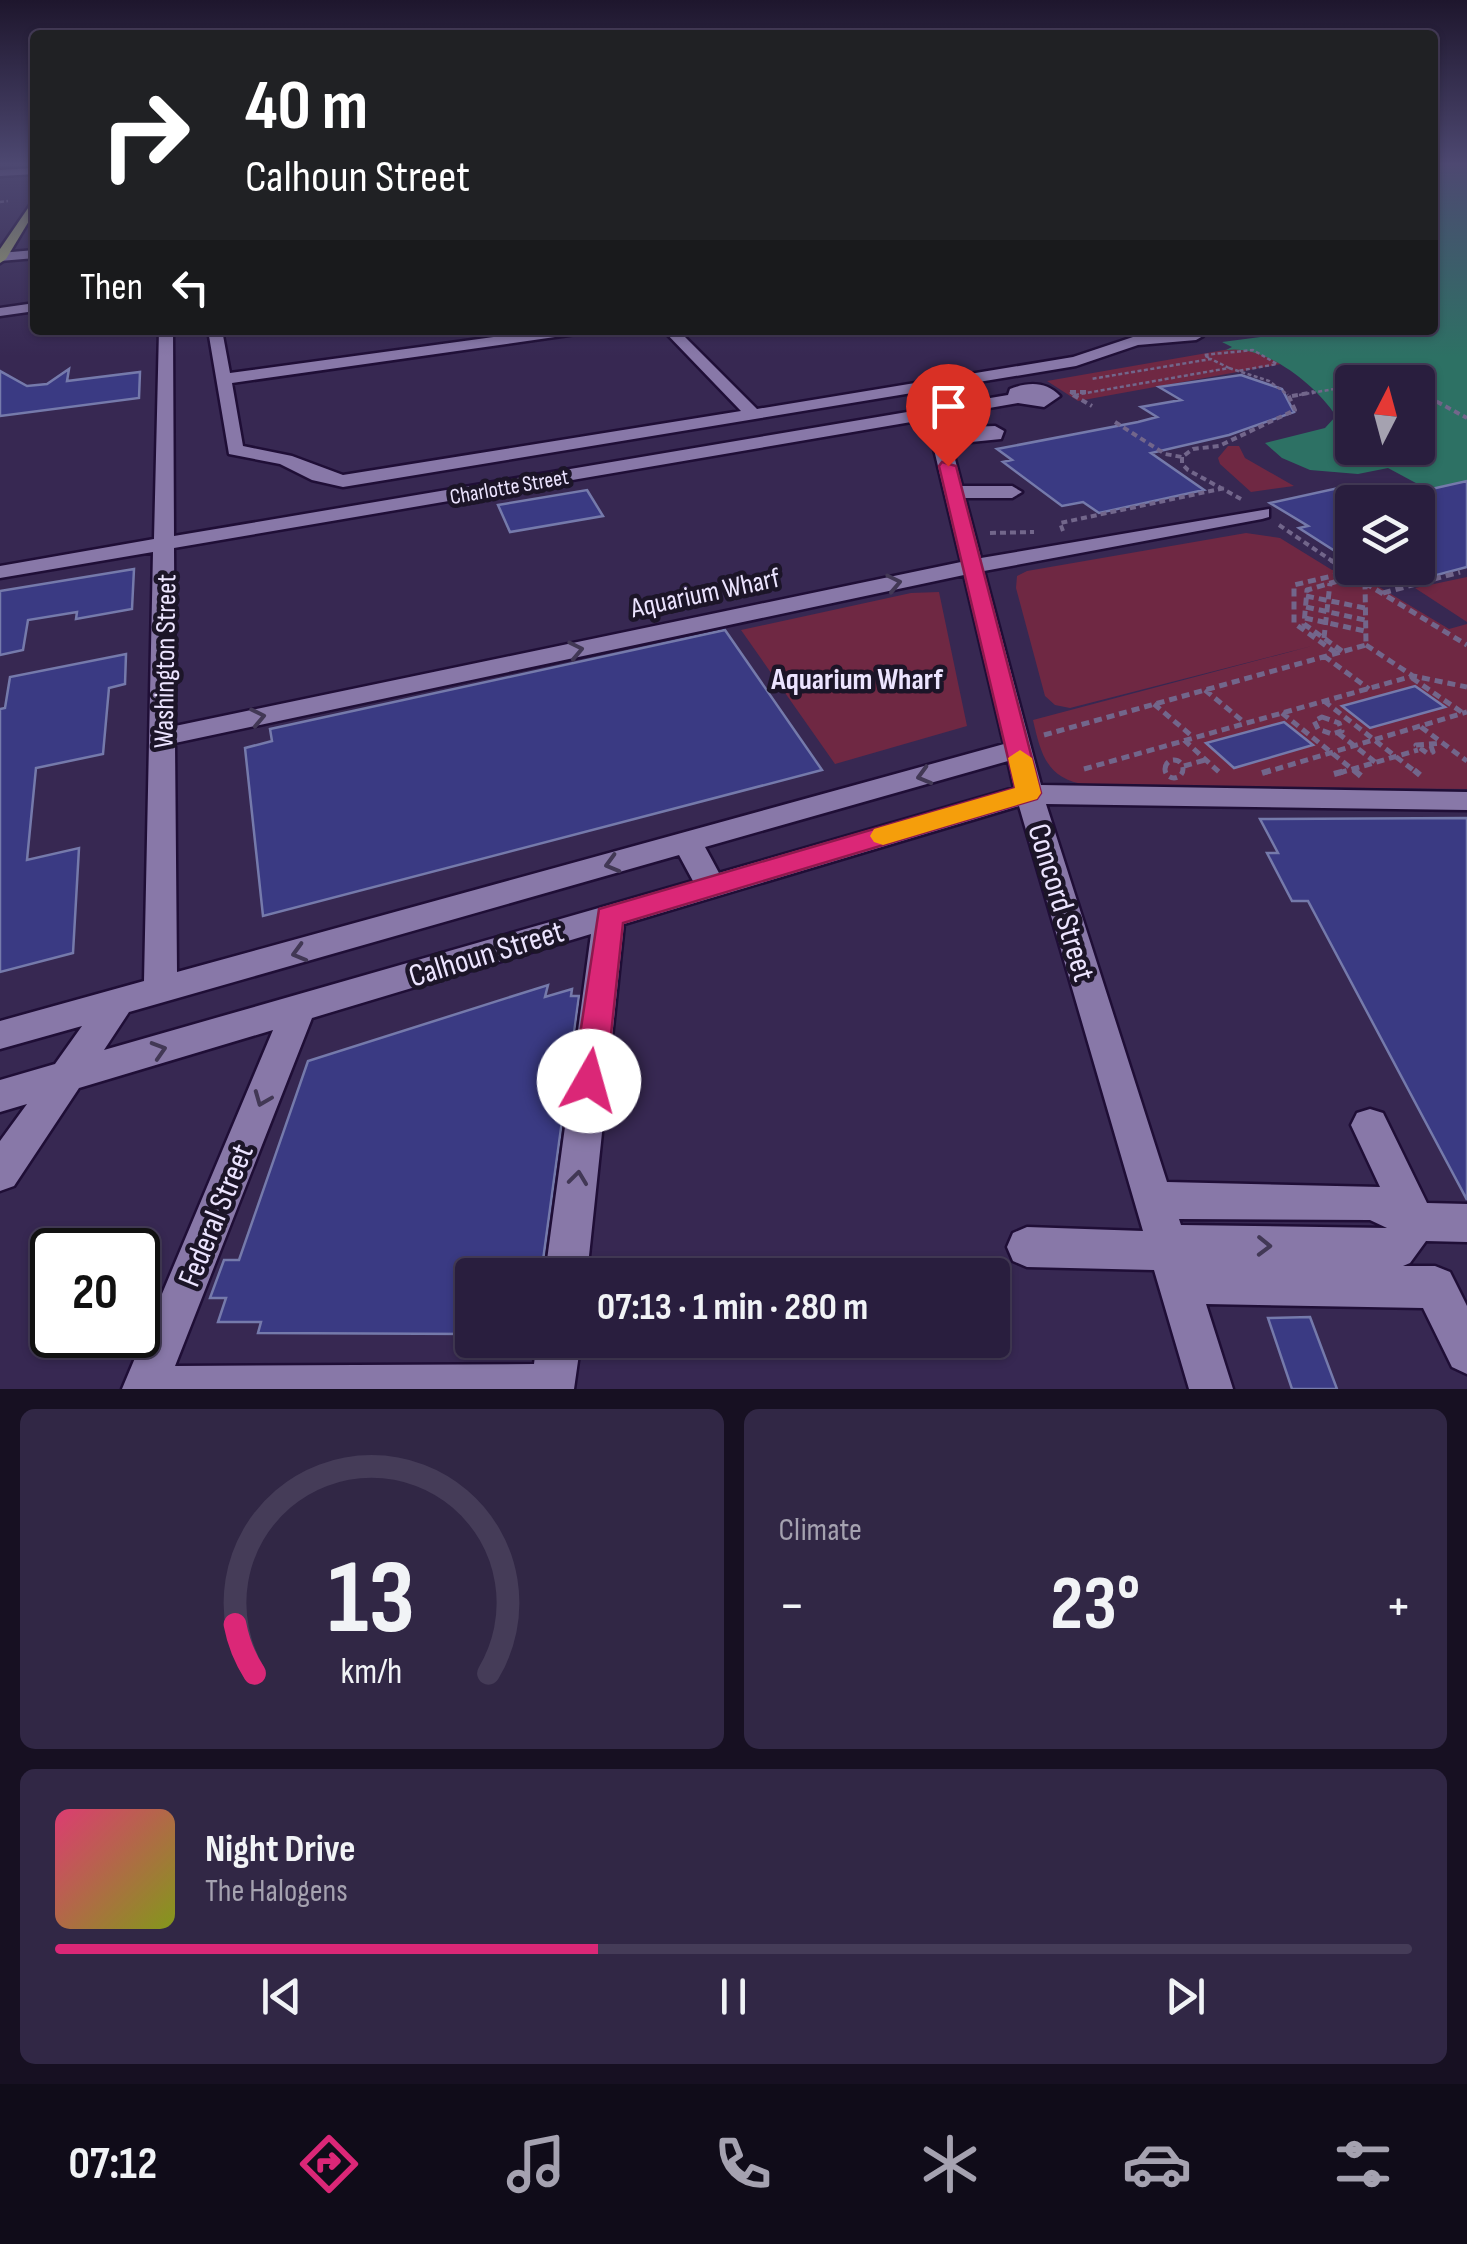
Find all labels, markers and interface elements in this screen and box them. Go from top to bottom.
text: 40 m [245,65,368,149]
icon: right [80,70,210,200]
text: Calhoun Street [245,150,470,205]
icon: left [163,260,218,315]
text: Then [80,265,143,310]
pin [906,364,991,467]
north arrow [1335,365,1435,465]
map controls [1335,365,1435,585]
icon: arrive [921,379,976,434]
street label: Charlotte Street [448,464,571,511]
button: layers [1335,485,1435,585]
street label: Aquarium Wharf [627,561,784,626]
street label: Washington Street [147,574,184,748]
one-way arrow [885,574,902,595]
one-way arrow [567,641,584,662]
district label: Aquarium Wharf [770,662,943,698]
one-way arrow [249,708,266,729]
one-way arrow [916,764,933,785]
street label: Concord Street [1018,819,1103,986]
one-way arrow [603,853,621,874]
street label: Calhoun Street [404,912,569,996]
one-way arrow [291,941,308,962]
position arrow [537,1029,641,1133]
one-way arrow [149,1041,166,1062]
one-way arrow [254,1089,274,1107]
street label: Federal Street [170,1139,263,1293]
one-way arrow [567,1170,588,1186]
speed limit sign: 20 [30,1228,160,1358]
one-way arrow [1258,1235,1273,1257]
text: 07:13 · 1 min · 280 m [597,1285,868,1330]
text: Climate [779,1511,862,1550]
text: 13 [328,1537,415,1662]
text: 23° [1050,1560,1140,1651]
text: − [779,1573,805,1640]
text: + [1385,1573,1412,1640]
text: km/h [341,1651,403,1694]
text: Night Drive [205,1827,356,1872]
text: The Halogens [205,1872,348,1911]
icon: previous [254,1969,309,2024]
icon: pause [706,1969,761,2024]
icon: next [1158,1969,1213,2024]
icon: directions [294,2129,364,2199]
icon: music [501,2129,571,2199]
icon: phone [708,2129,778,2199]
icon: climate [915,2129,985,2199]
icon: car [1122,2129,1192,2199]
icon: filters [1328,2129,1398,2199]
text: 07:12 [68,2137,157,2192]

